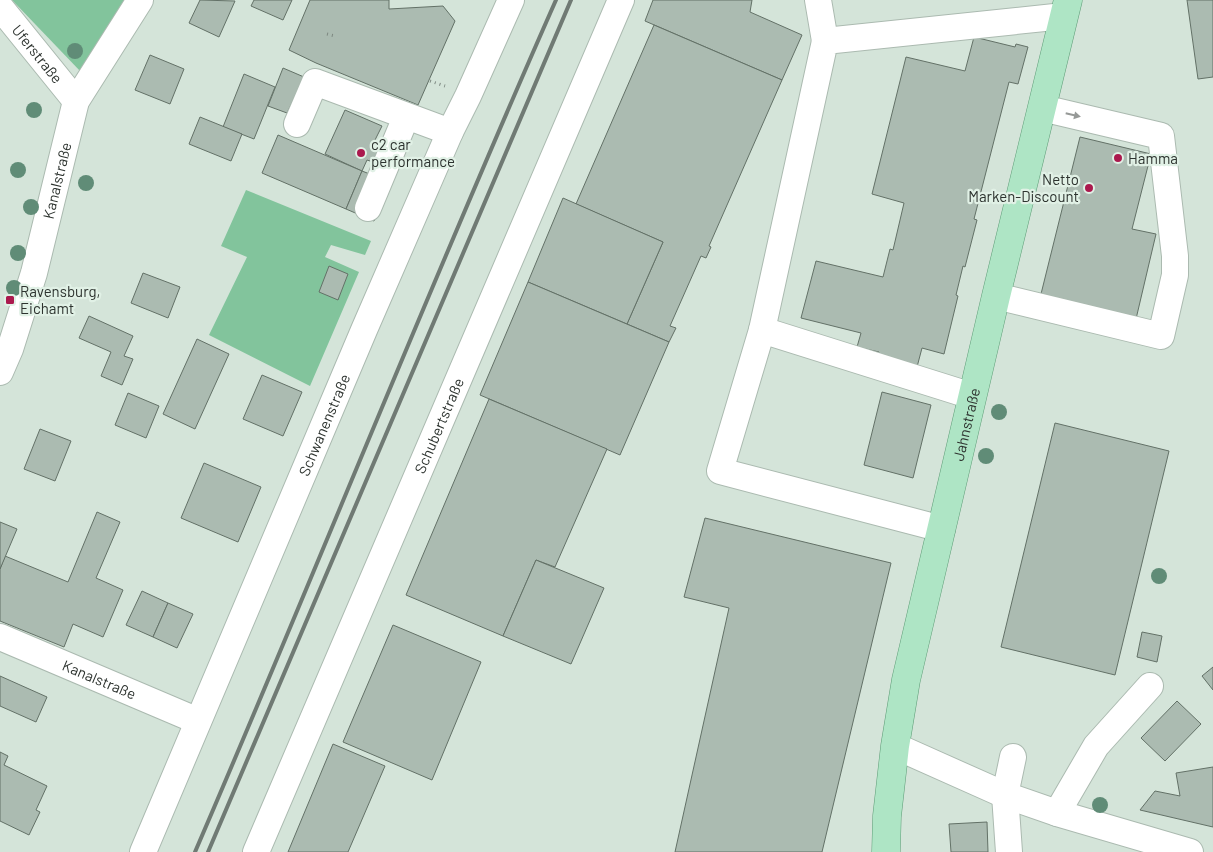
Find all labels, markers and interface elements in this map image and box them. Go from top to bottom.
street label: Uferstraße [9,21,67,87]
one-way arrow [1065,111,1080,119]
place label: c2 car performance [371,135,455,170]
street label: Kanalstraße [39,140,75,221]
marker: c2 car performance [355,147,367,159]
place label: Hamma [1128,149,1178,167]
marker: Hamma [1112,152,1124,164]
place label: Netto Marken-Discount [968,170,1079,205]
marker: Netto Marken-Discount [1083,182,1095,194]
place label: Ravensburg, Eichamt [20,282,100,317]
marker: Ravensburg, Eichamt [4,294,16,306]
street label: Schwanenstraße [294,371,353,478]
street label: Schubertstraße [410,375,467,476]
street label: Jahnstraße [949,386,983,463]
street label: Kanalstraße [60,656,139,703]

